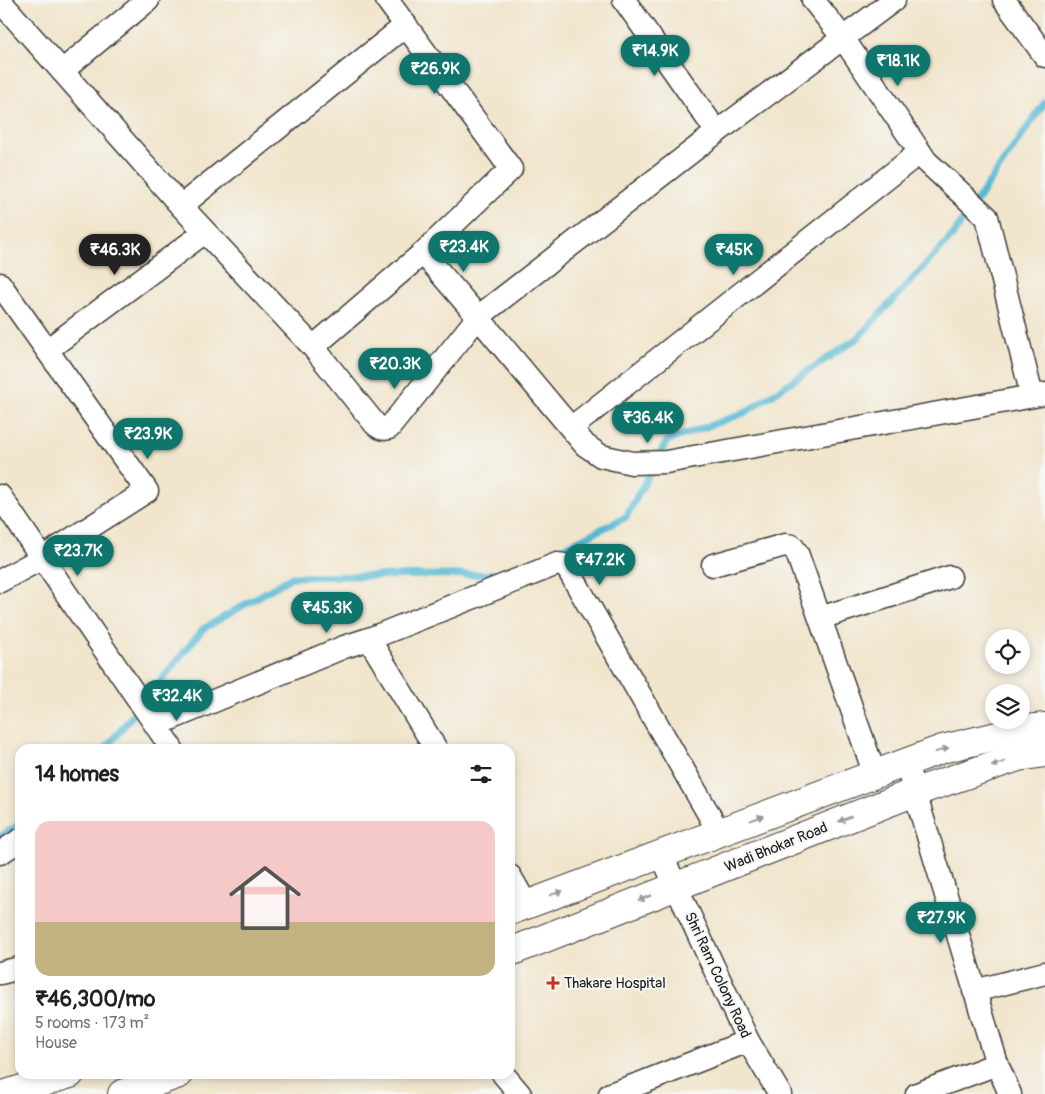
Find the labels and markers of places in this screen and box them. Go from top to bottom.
pin: ₹14.9K [614,34,696,77]
pin: ₹18.1K [857,44,939,87]
pin: ₹26.9K [394,52,476,95]
pin: ₹23.4K [423,230,505,273]
pin: ₹46.3K [74,234,156,276]
pin: ₹45K [704,234,764,276]
pin: ₹20.3K [354,348,436,390]
pin: ₹36.4K [607,402,689,444]
pin: ₹23.9K [107,418,189,460]
pin: ₹23.7K [37,534,119,577]
pin: ₹47.2K [559,544,641,586]
pin: ₹45.3K [286,592,368,634]
pin: ₹32.4K [136,680,218,722]
pin: ₹27.9K [900,902,982,944]
place label: Thakare Hospital [564,974,666,993]
marker: Thakare Hospital [546,976,560,990]

